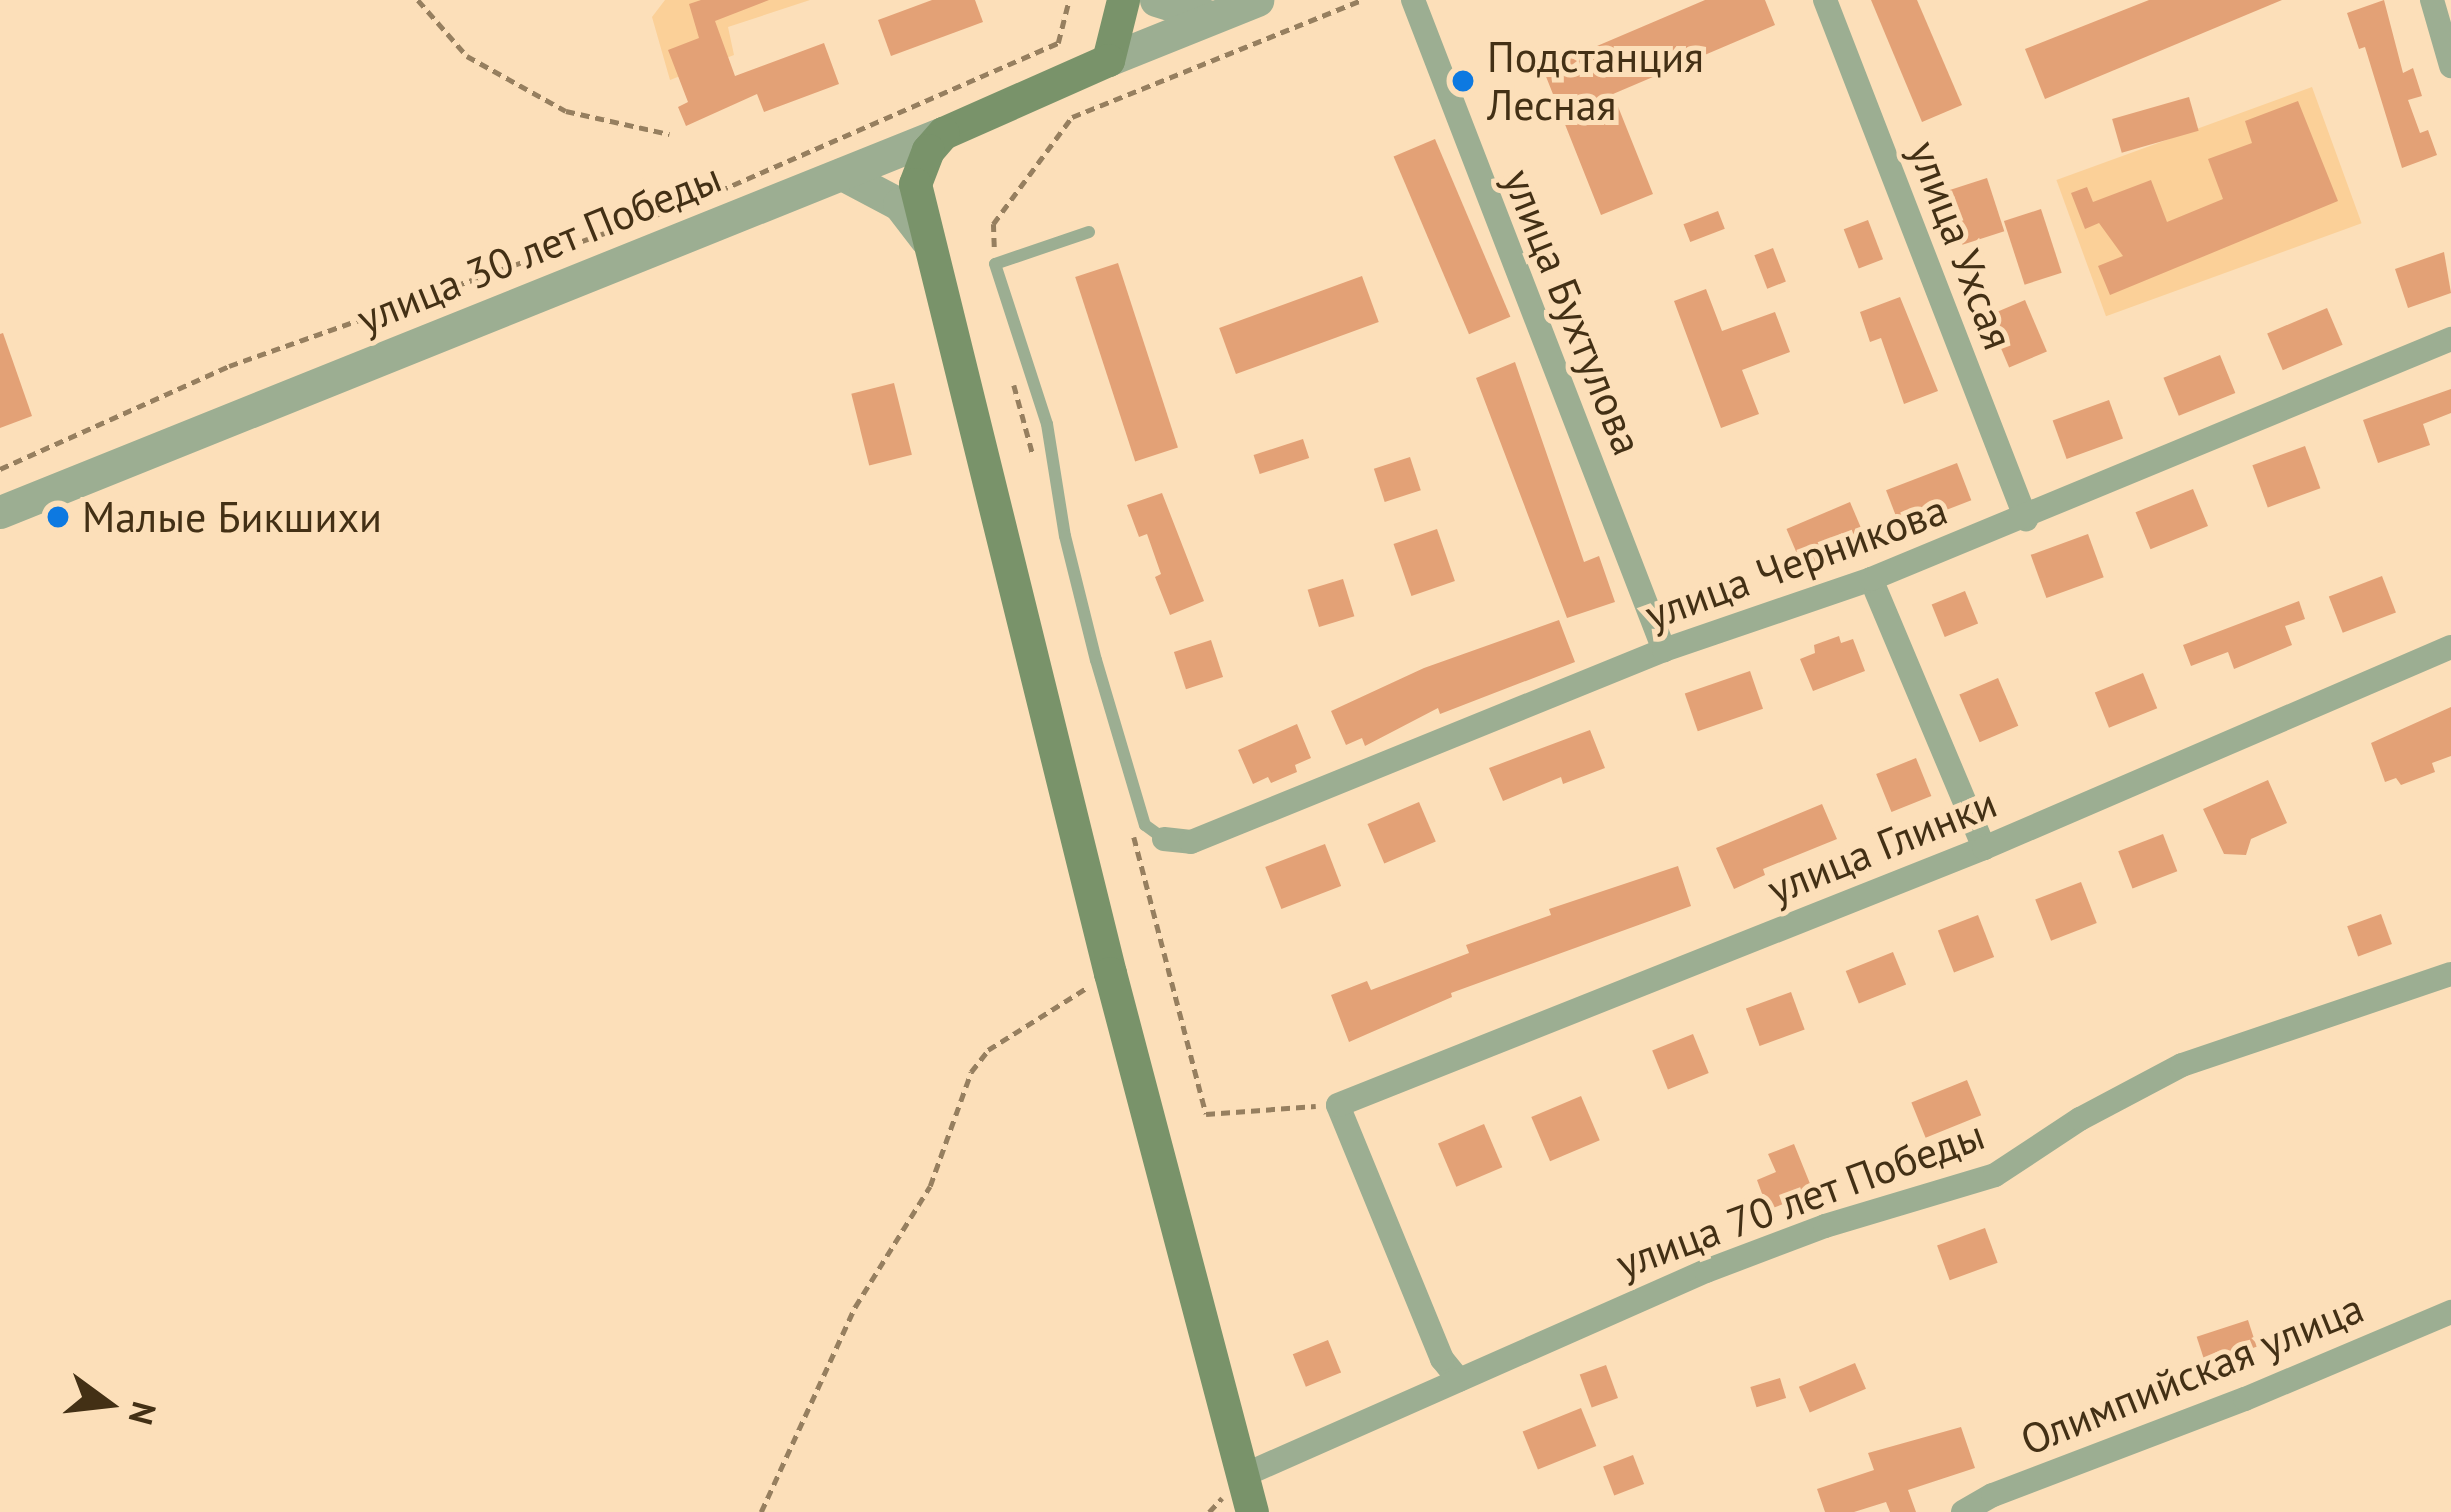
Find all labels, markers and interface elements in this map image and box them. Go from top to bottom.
place label: Подстанция Лесная [1487,32,1704,130]
marker: Подстанция Лесная [1450,68,1476,94]
street label: улица Ухсая [1898,133,2024,357]
street label: улица 30 лет Победы [349,152,729,344]
street label: улица Бухтулова [1493,162,1653,462]
street label: улица Черникова [1638,484,1954,640]
place label: Малые Бикшихи [82,492,382,542]
marker: Малые Бикшихи [45,504,71,530]
street label: улица Глинки [1760,777,2004,915]
street label: улица 70 лет Победы [1609,1109,1991,1289]
street label: Олимпийская улица [2013,1282,2371,1466]
north arrow [48,1344,168,1464]
text: N [120,1397,167,1429]

